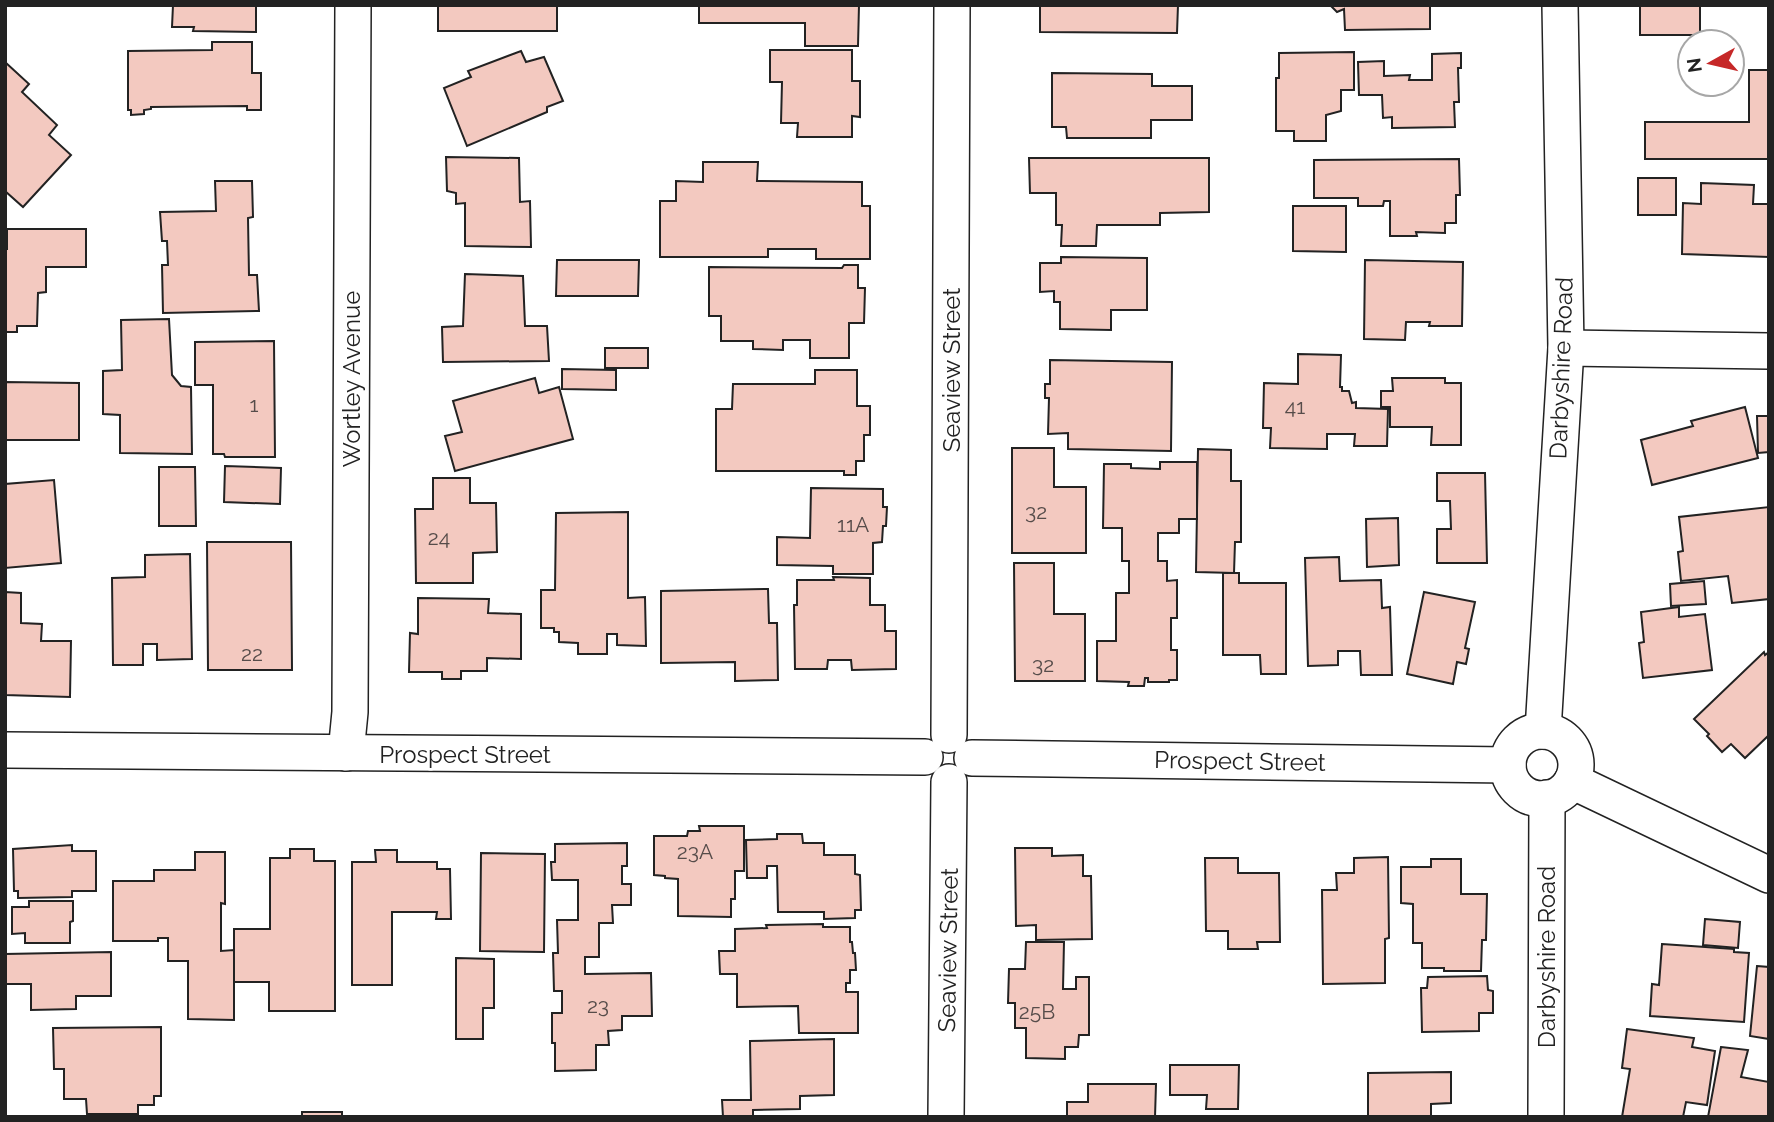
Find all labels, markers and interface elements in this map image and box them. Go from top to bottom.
north arrow [1676,28,1746,98]
text: N [1682,57,1706,74]
street label: Darbyshire Road [1543,276,1579,460]
street label: Seaview Street [937,288,966,452]
street label: Wortley Avenue [337,291,366,467]
house number: 1 [250,392,259,417]
house number: 41 [1285,394,1305,419]
house number: 32 [1025,499,1047,524]
house number: 11A [837,512,869,537]
house number: 24 [428,525,450,550]
house number: 22 [241,641,263,666]
house number: 32 [1032,652,1054,677]
street label: Prospect Street [379,740,551,769]
street label: Prospect Street [1154,745,1326,777]
house number: 23A [677,839,713,864]
street label: Darbyshire Road [1532,866,1561,1048]
street label: Seaview Street [932,867,964,1033]
house number: 23 [587,993,609,1018]
house number: 25B [1019,999,1055,1024]

